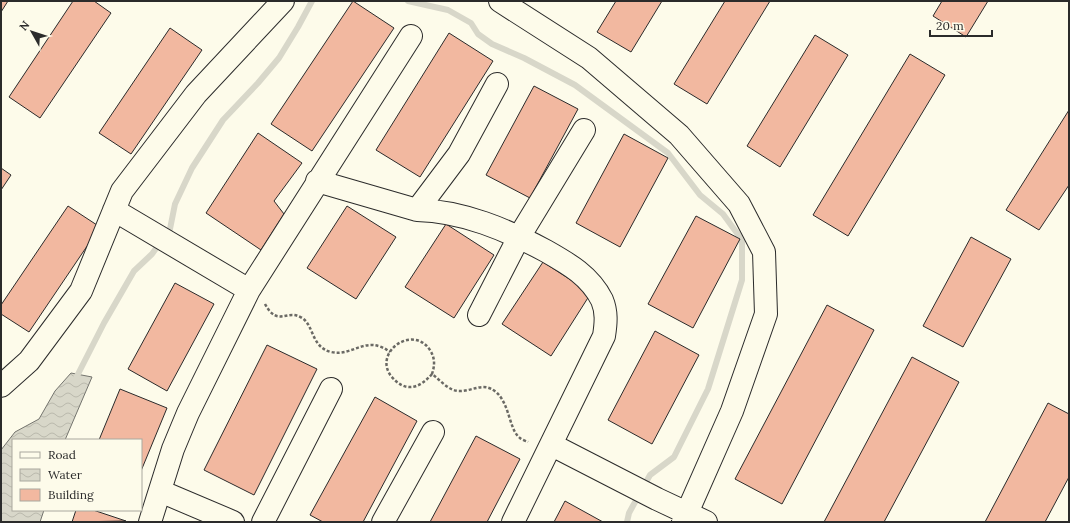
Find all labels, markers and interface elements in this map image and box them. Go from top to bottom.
north arrow [12,12,52,52]
scale bar [930,12,992,38]
text: N [16,18,33,33]
text: 20 m [936,18,964,33]
legend [12,439,142,511]
text: Road [48,447,76,462]
text: Water [48,467,83,482]
text: Building [48,487,94,502]

